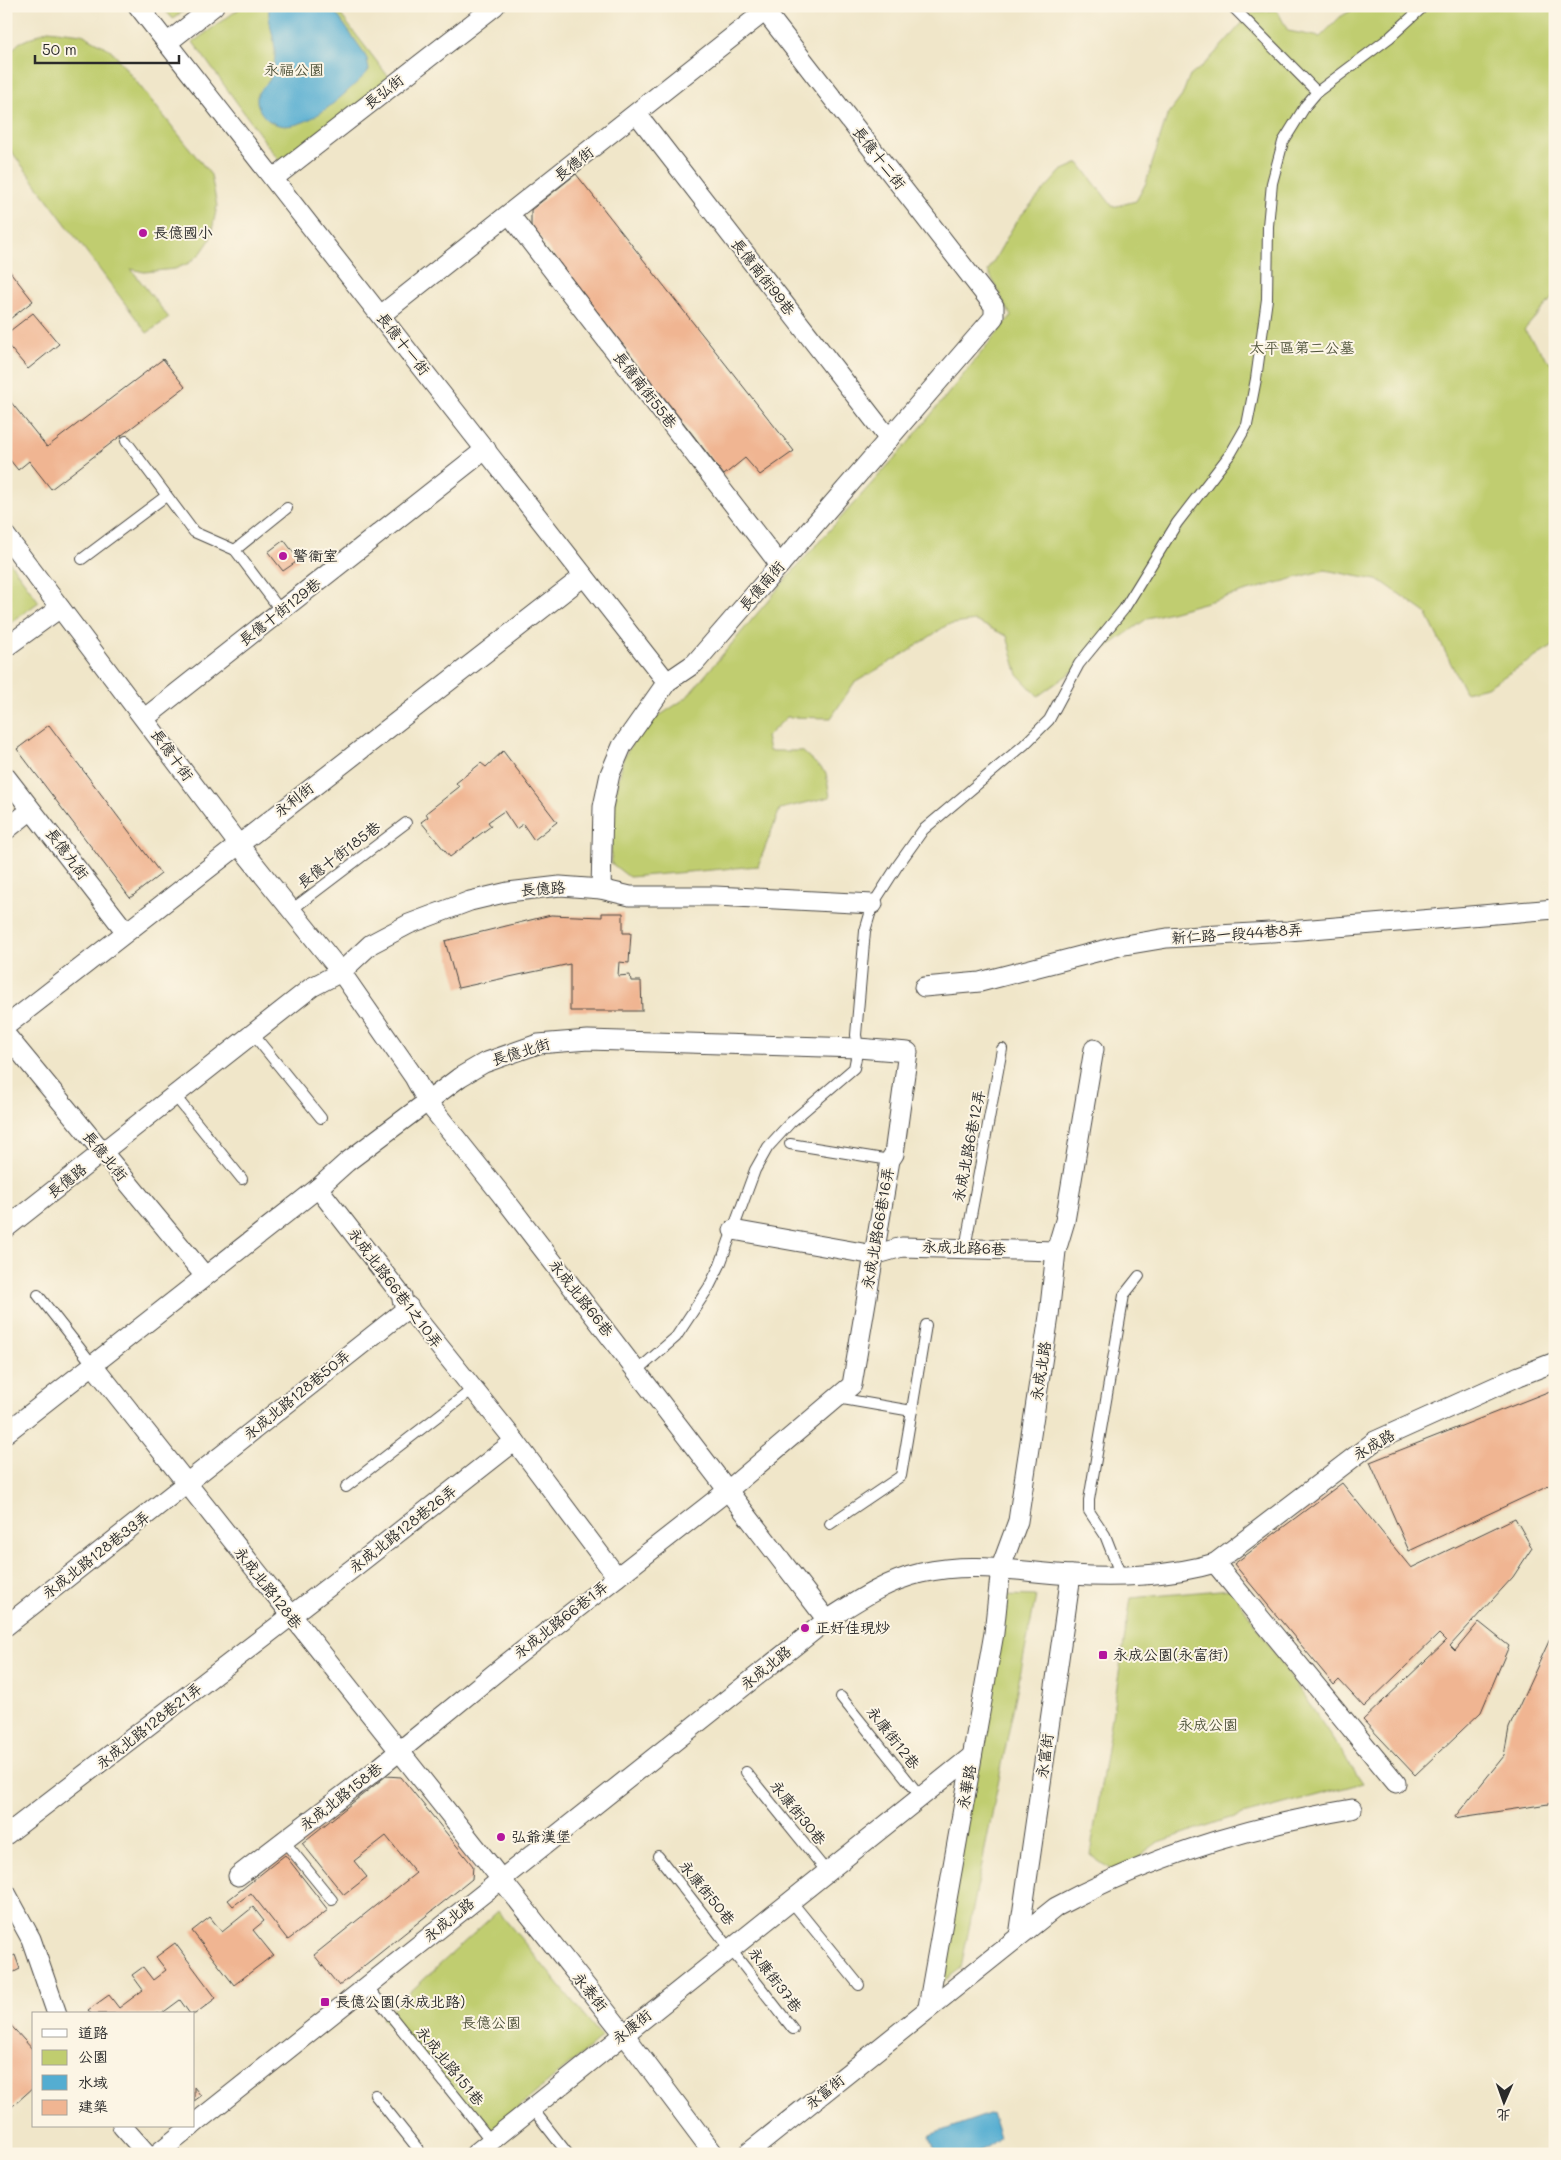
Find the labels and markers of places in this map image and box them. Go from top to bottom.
place label: 長億國小 [153,222,213,242]
marker: 長億國小 [137,227,149,239]
place label: 警衛室 [293,545,338,565]
marker: 警衛室 [277,550,289,562]
place label: 正好佳現炒 [815,1617,890,1637]
marker: 正好佳現炒 [799,1622,811,1634]
place label: 永成公園(永富街) [1113,1644,1228,1664]
marker: 永成公園(永富街) [1097,1649,1109,1661]
place label: 弘爺漢堡 [511,1826,571,1846]
marker: 弘爺漢堡 [495,1831,507,1843]
place label: 長億公園(永成北路) [335,1991,465,2011]
marker: 長億公園(永成北路) [319,1996,331,2008]

